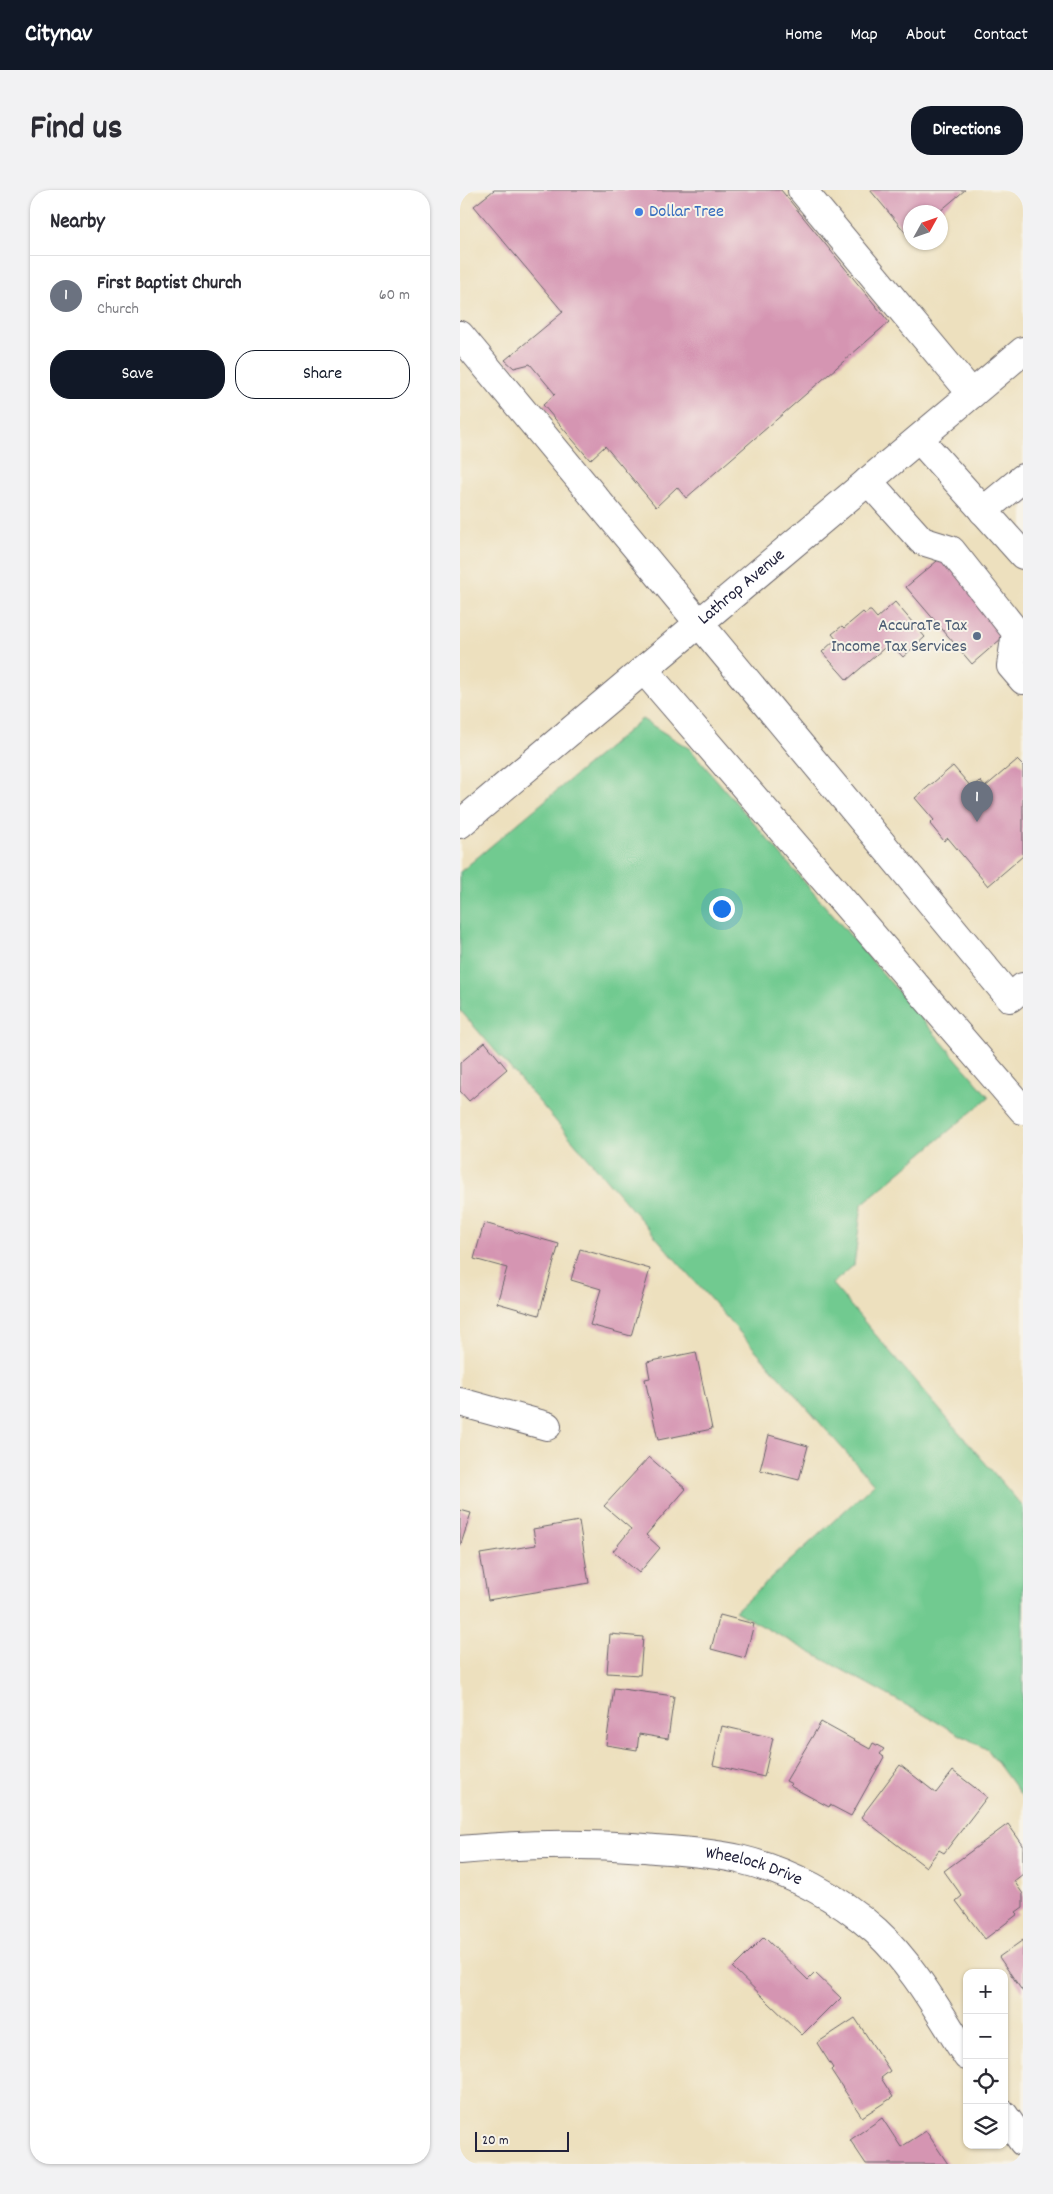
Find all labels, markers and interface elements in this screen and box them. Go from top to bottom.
text: Citynav [25,18,92,52]
text: Home [785,23,822,48]
text: Map [850,23,878,48]
text: About [906,23,946,48]
text: Contact [974,23,1028,48]
text: Find us [30,105,122,155]
button: Directions [911,106,1023,155]
place label: Dollar Tree [649,200,724,225]
north arrow [903,205,948,250]
marker: Dollar Tree [633,206,645,218]
text: Nearby [50,208,105,238]
text: First Baptist Church [97,271,242,298]
text: 1 [64,284,68,307]
text: 60 m [379,284,410,307]
text: Church [97,298,139,321]
button: Save [50,350,225,399]
button: Share [235,350,410,399]
street label: Lathrop Avenue [693,543,791,631]
place label: AccuraTe Tax Income Tax Services [831,614,967,660]
marker: AccuraTe Tax Income Tax Services [971,630,983,642]
pin: 1 [961,781,993,822]
your location [709,896,735,922]
street label: Wheelock Drive [704,1841,807,1893]
map controls [963,1969,1008,2149]
button: + [963,1969,1008,2014]
button: − [963,2014,1008,2059]
button: locate [963,2059,1008,2104]
button: layers [963,2104,1008,2149]
scale bar [475,2129,569,2152]
text: 20 m [482,2131,509,2151]

